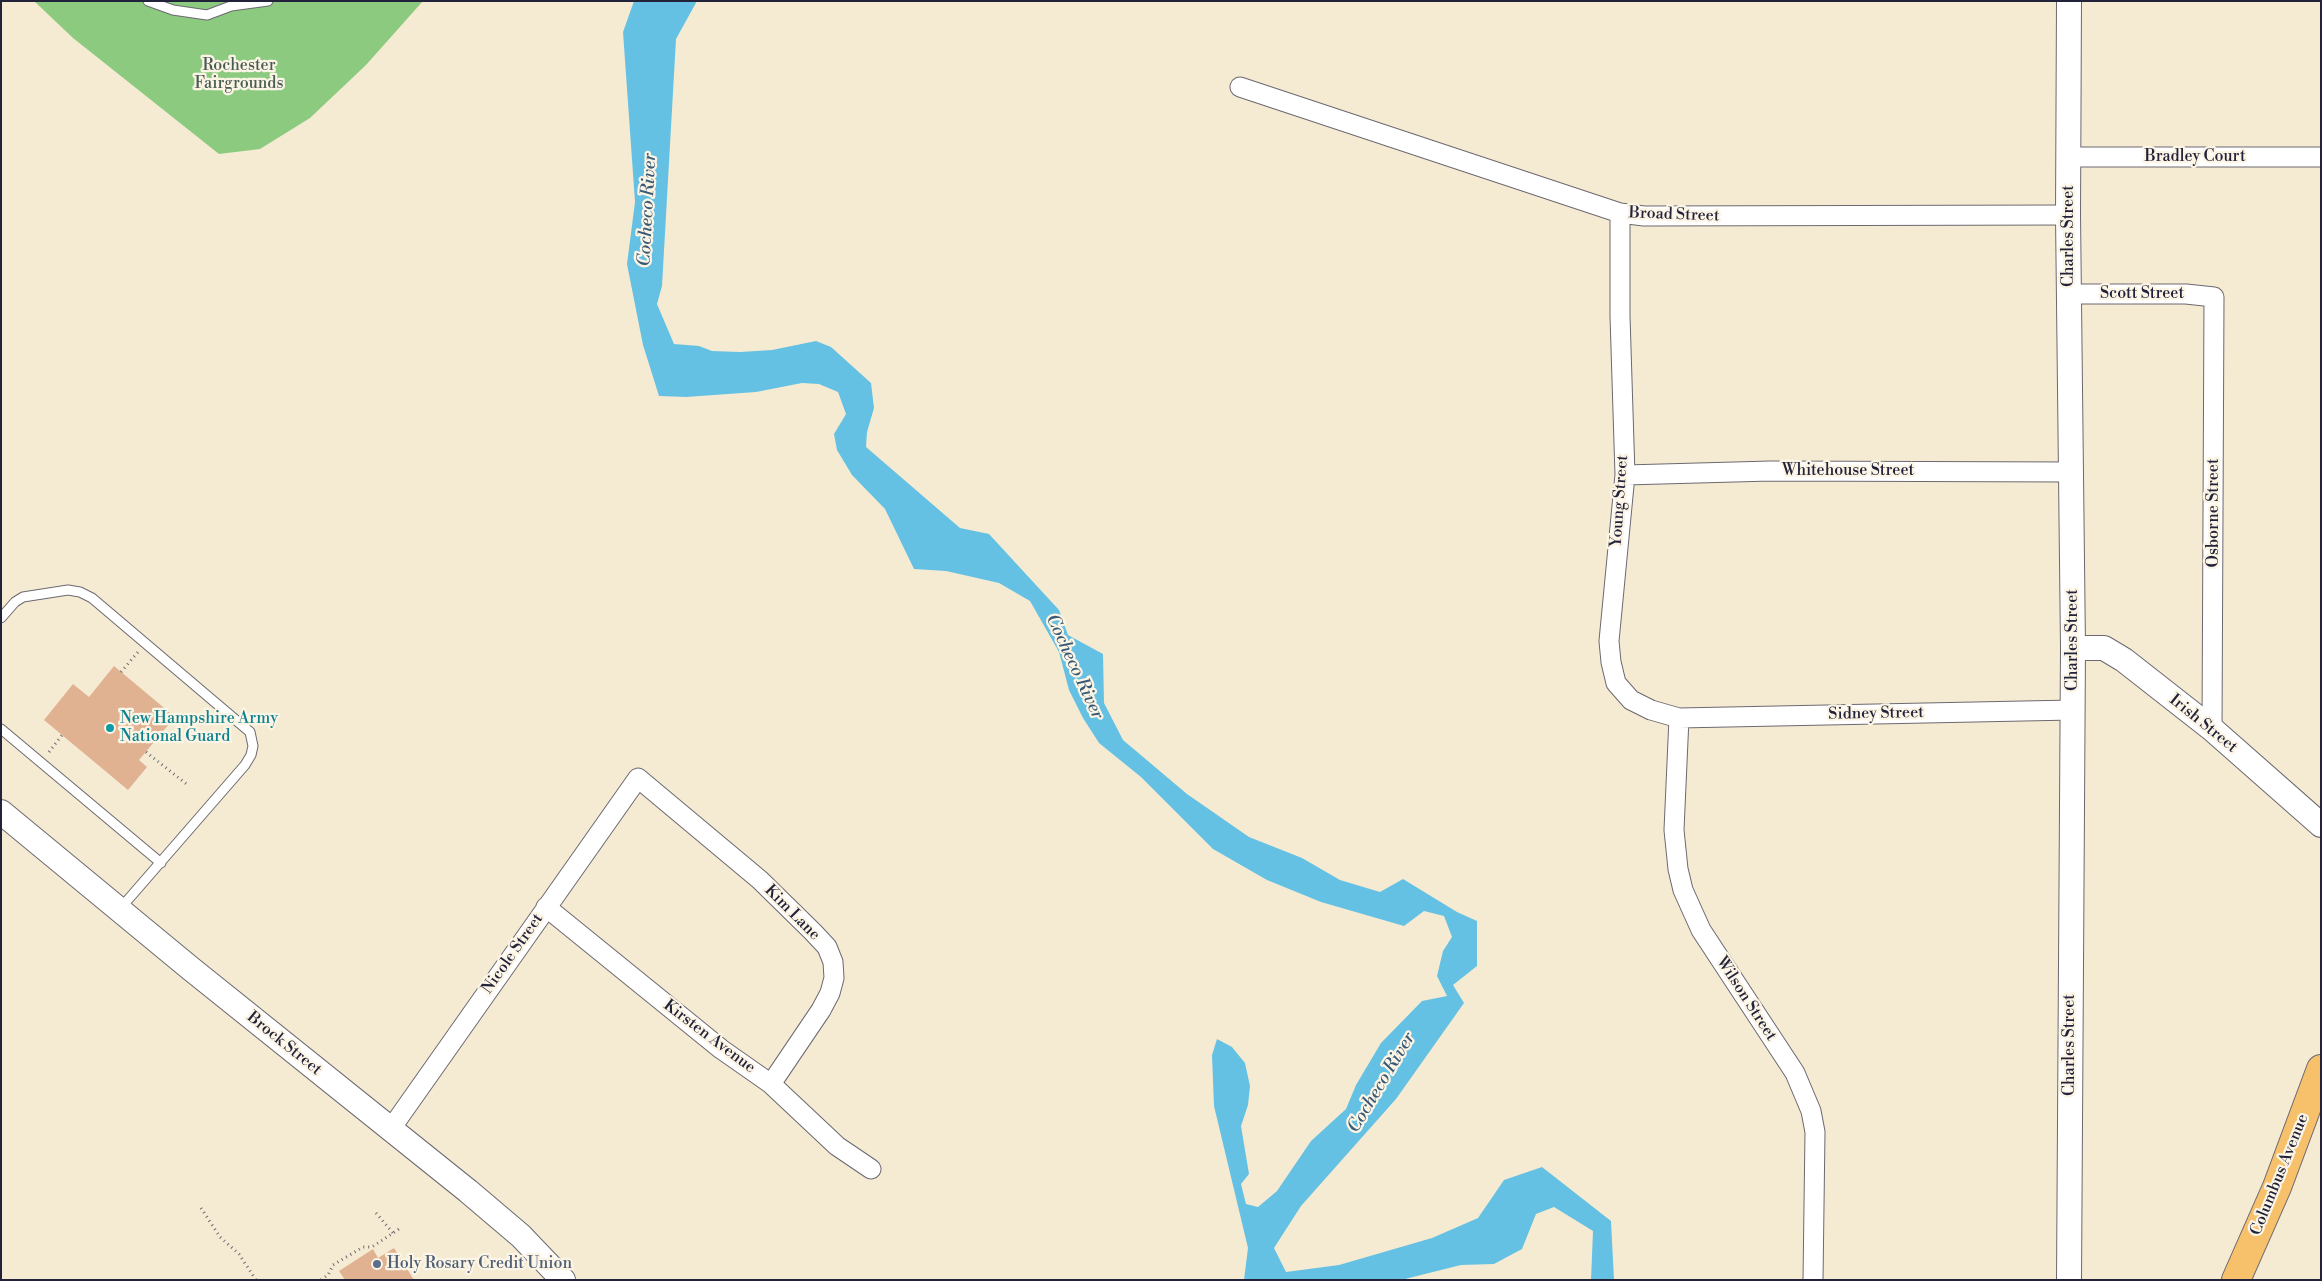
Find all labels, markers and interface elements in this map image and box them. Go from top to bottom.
park label: Rochester Fairgrounds [195,56,283,94]
street label: Bradley Court [2144,147,2246,167]
water label: Cocheco River [634,153,662,267]
street label: Charles Street [2059,185,2079,287]
street label: Broad Street [1628,204,1720,226]
street label: Scott Street [2100,284,2184,304]
street label: Young Street [1607,454,1633,548]
street label: Osborne Street [2204,458,2224,568]
street label: Whitehouse Street [1782,461,1914,481]
street label: Charles Street [2063,589,2083,691]
water label: Cocheco River [1040,611,1108,723]
street label: Irish Street [2165,691,2241,757]
street label: Sidney Street [1828,704,1924,724]
place label: New Hampshire Army National Guard [120,709,278,747]
marker: New Hampshire Army National Guard [104,722,116,734]
street label: Kim Lane [760,881,824,945]
street label: Nicole Street [478,910,548,998]
street label: Wilson Street [1712,953,1780,1045]
street label: Charles Street [2060,994,2080,1096]
street label: Kirsten Avenue [659,996,759,1078]
street label: Brock Street [243,1008,325,1080]
water label: Cocheco River [1344,1029,1420,1137]
street label: Columbus Avenue [2247,1112,2313,1238]
place label: Holy Rosary Credit Union [387,1254,572,1274]
marker: Holy Rosary Credit Union [371,1258,383,1270]

